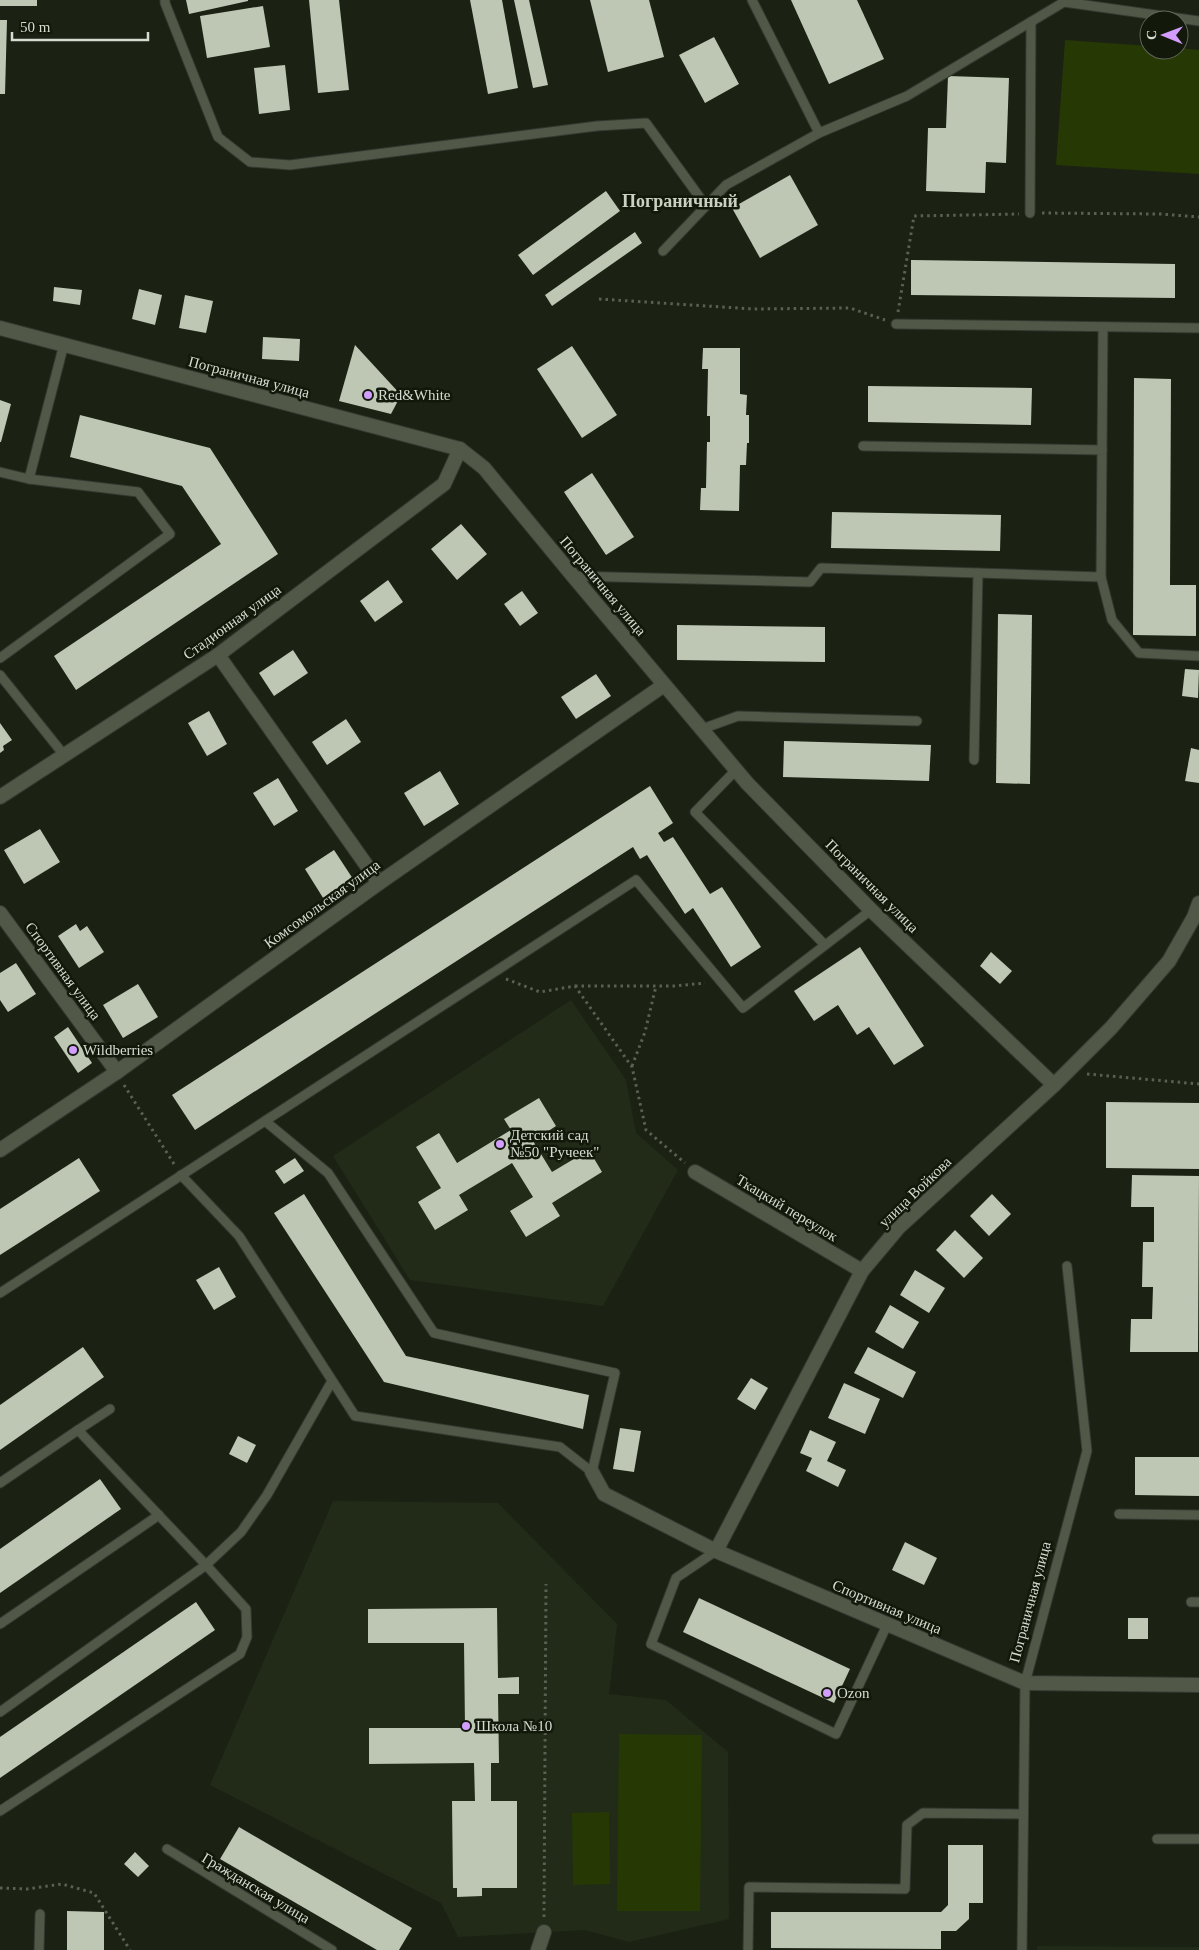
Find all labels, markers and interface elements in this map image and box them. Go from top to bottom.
scale bar [12,10,149,42]
north arrow [1139,10,1189,60]
text: 50 m [20,19,51,35]
text: С [1144,30,1159,40]
district label: Пограничный [622,191,738,211]
street label: Пограничная улица [187,353,312,401]
place label: Red&White [378,387,451,403]
marker: Red&White [362,389,374,401]
street label: Пограничная улица [557,533,649,639]
street label: Стадионная улица [180,581,284,663]
street label: Пограничная улица [822,836,922,936]
street label: Комсомольская улица [261,856,383,951]
street label: Спортивная улица [22,919,104,1023]
place label: Wildberries [83,1042,153,1058]
marker: Wildberries [67,1044,79,1056]
place label: Детский сад №50 "Ручеек" [510,1127,599,1160]
marker: Детский сад №50 "Ручеек" [494,1138,506,1150]
street label: улица Войкова [876,1153,955,1230]
street label: Ткацкий переулок [733,1171,841,1245]
street label: Пограничная улица [1006,1539,1054,1664]
street label: Спортивная улица [830,1577,944,1637]
place label: Ozon [837,1685,870,1701]
marker: Ozon [821,1687,833,1699]
place label: Школа №10 [476,1718,552,1734]
marker: Школа №10 [460,1720,472,1732]
street label: Гражданская улица [199,1850,313,1927]

